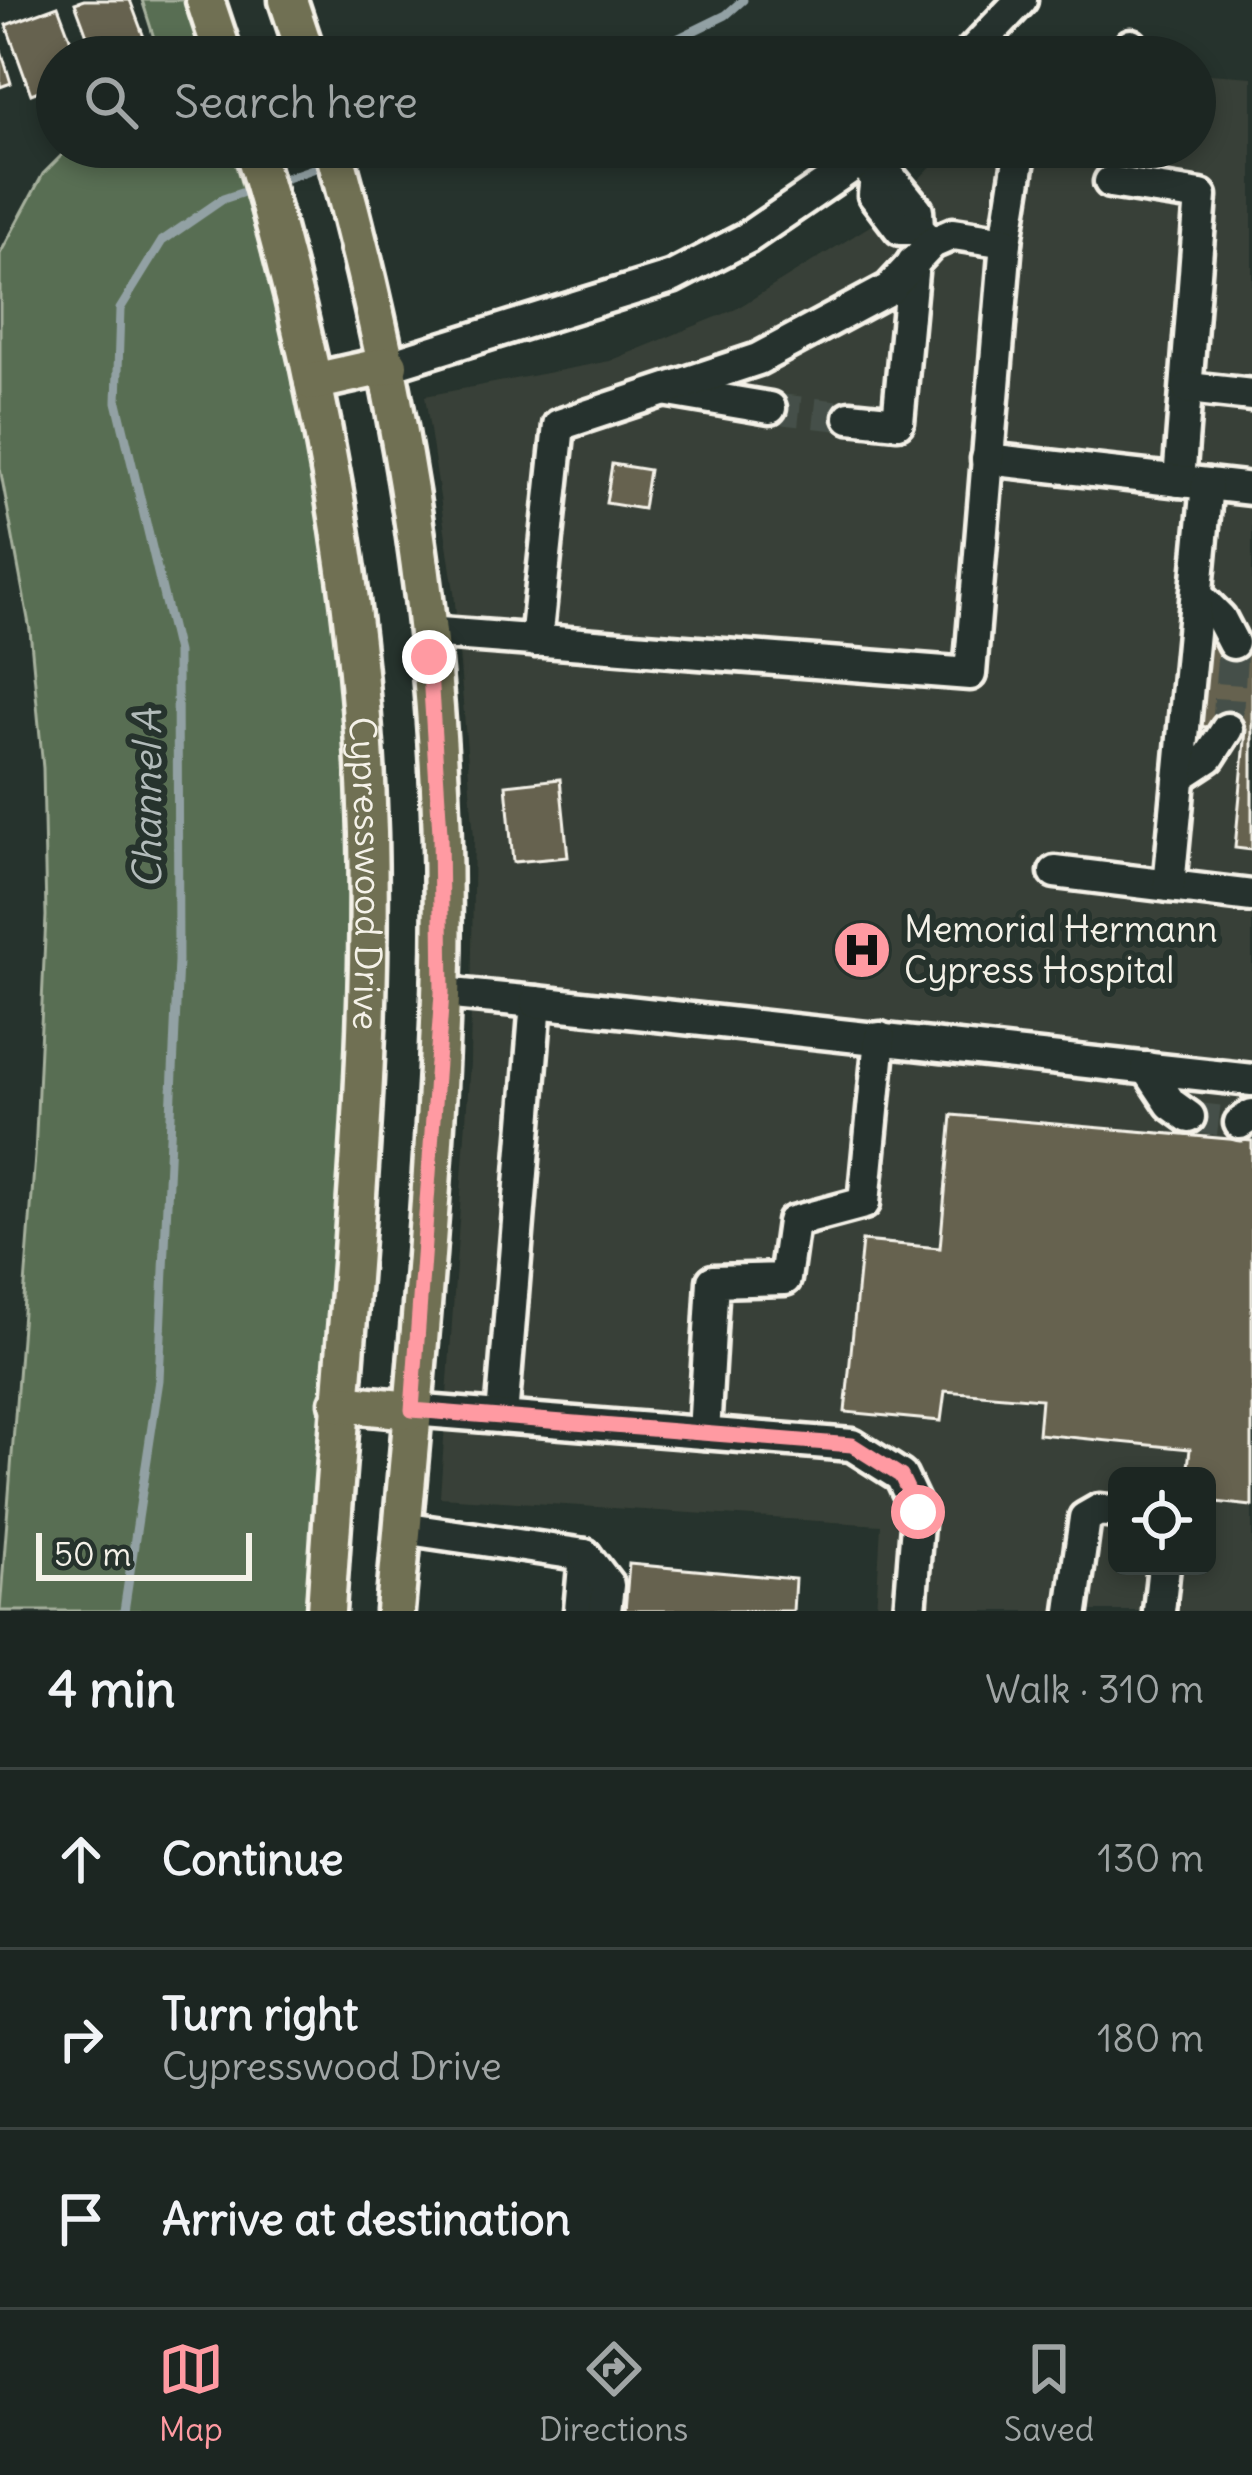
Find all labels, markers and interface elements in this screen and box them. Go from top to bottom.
search box [36,36,1216,168]
icon: search [78,69,144,135]
text: Search here [174,74,418,130]
route end [402,630,456,684]
water label: Channel A [123,707,172,889]
street label: Cypresswood Drive [340,715,391,1031]
place label: Memorial Hermann Cypress Hospital [904,907,1218,993]
hospital icon: Memorial Hermann Cypress Hospital [831,919,893,981]
map controls [1108,1467,1216,1575]
button: locate [1108,1467,1216,1575]
route start [891,1485,945,1539]
scale bar [36,1527,252,1580]
text: 50 m [54,1533,131,1575]
text: 4 min [48,1657,175,1721]
text: Walk · 310 m [985,1665,1204,1714]
icon: ahead [48,1826,114,1892]
text: Continue [162,1831,344,1887]
text: 130 m [1097,1834,1204,1883]
text: Turn right [162,1986,358,2042]
icon: right [48,2006,114,2072]
text: 180 m [1097,2014,1204,2063]
text: Cypresswood Drive [162,2042,502,2091]
icon: arrive [48,2186,114,2252]
text: Arrive at destination [162,2191,571,2247]
tab: Map [158,2336,224,2450]
tab: Directions [539,2336,688,2450]
tab: Saved [1004,2336,1094,2450]

